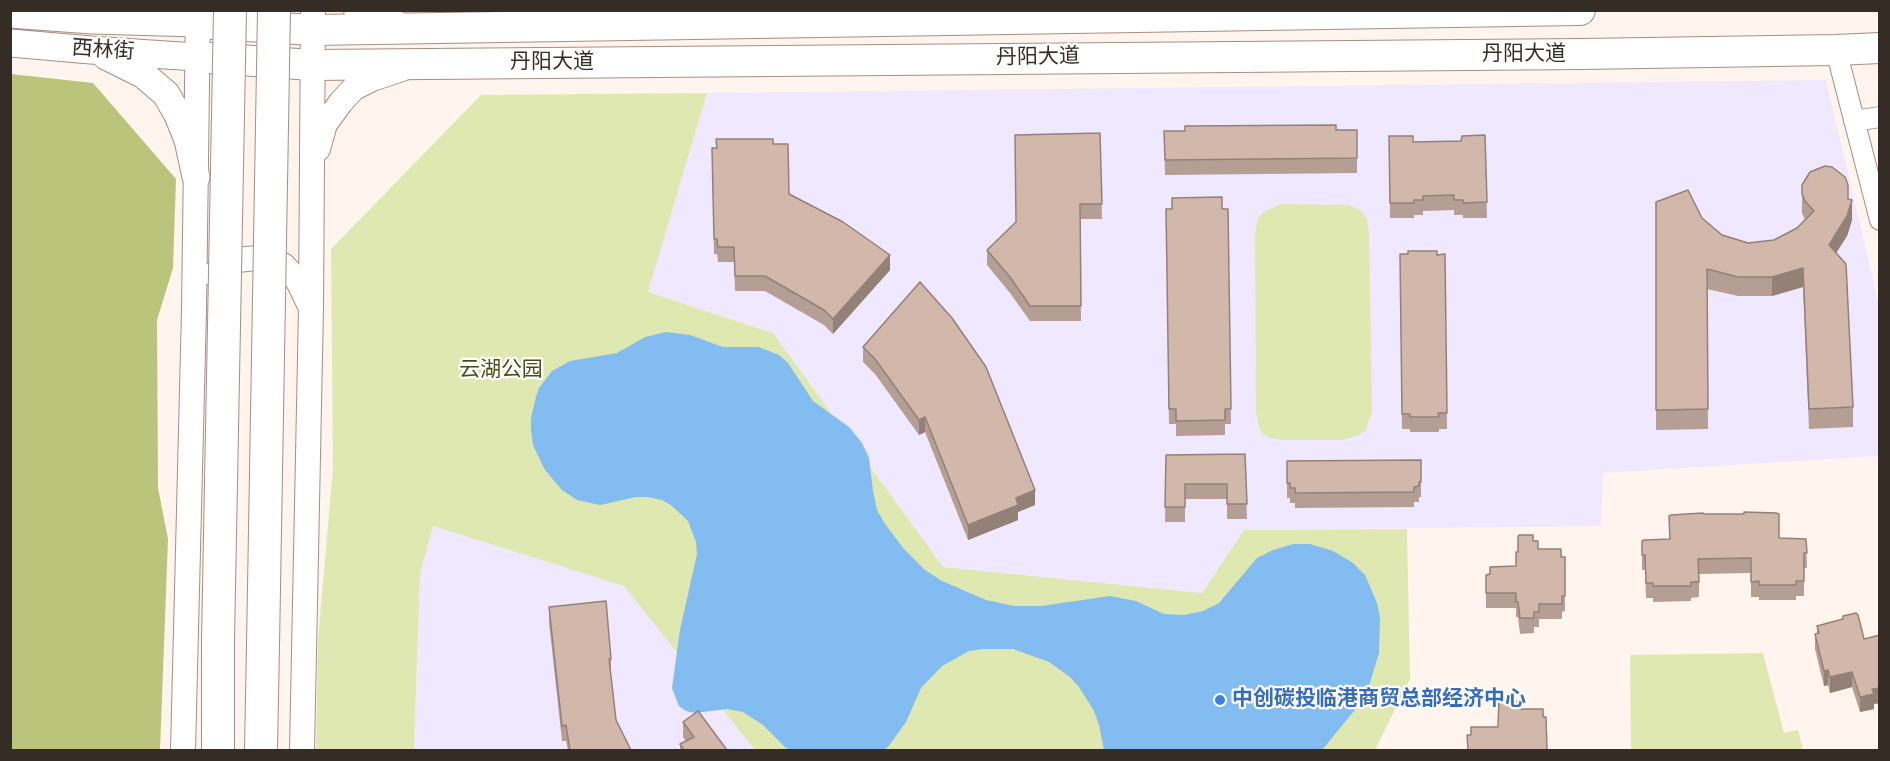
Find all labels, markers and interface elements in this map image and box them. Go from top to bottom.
street label: 西林街 [71,36,135,66]
street label: 丹阳大道 [1482,42,1566,68]
street label: 丹阳大道 [996,45,1080,71]
street label: 丹阳大道 [510,50,594,76]
park label: 云湖公园 [459,358,543,384]
place label: 中创碳投临港商贸总部经济中心 [1232,687,1526,713]
marker: 中创碳投临港商贸总部经济中心 [1213,693,1227,707]

